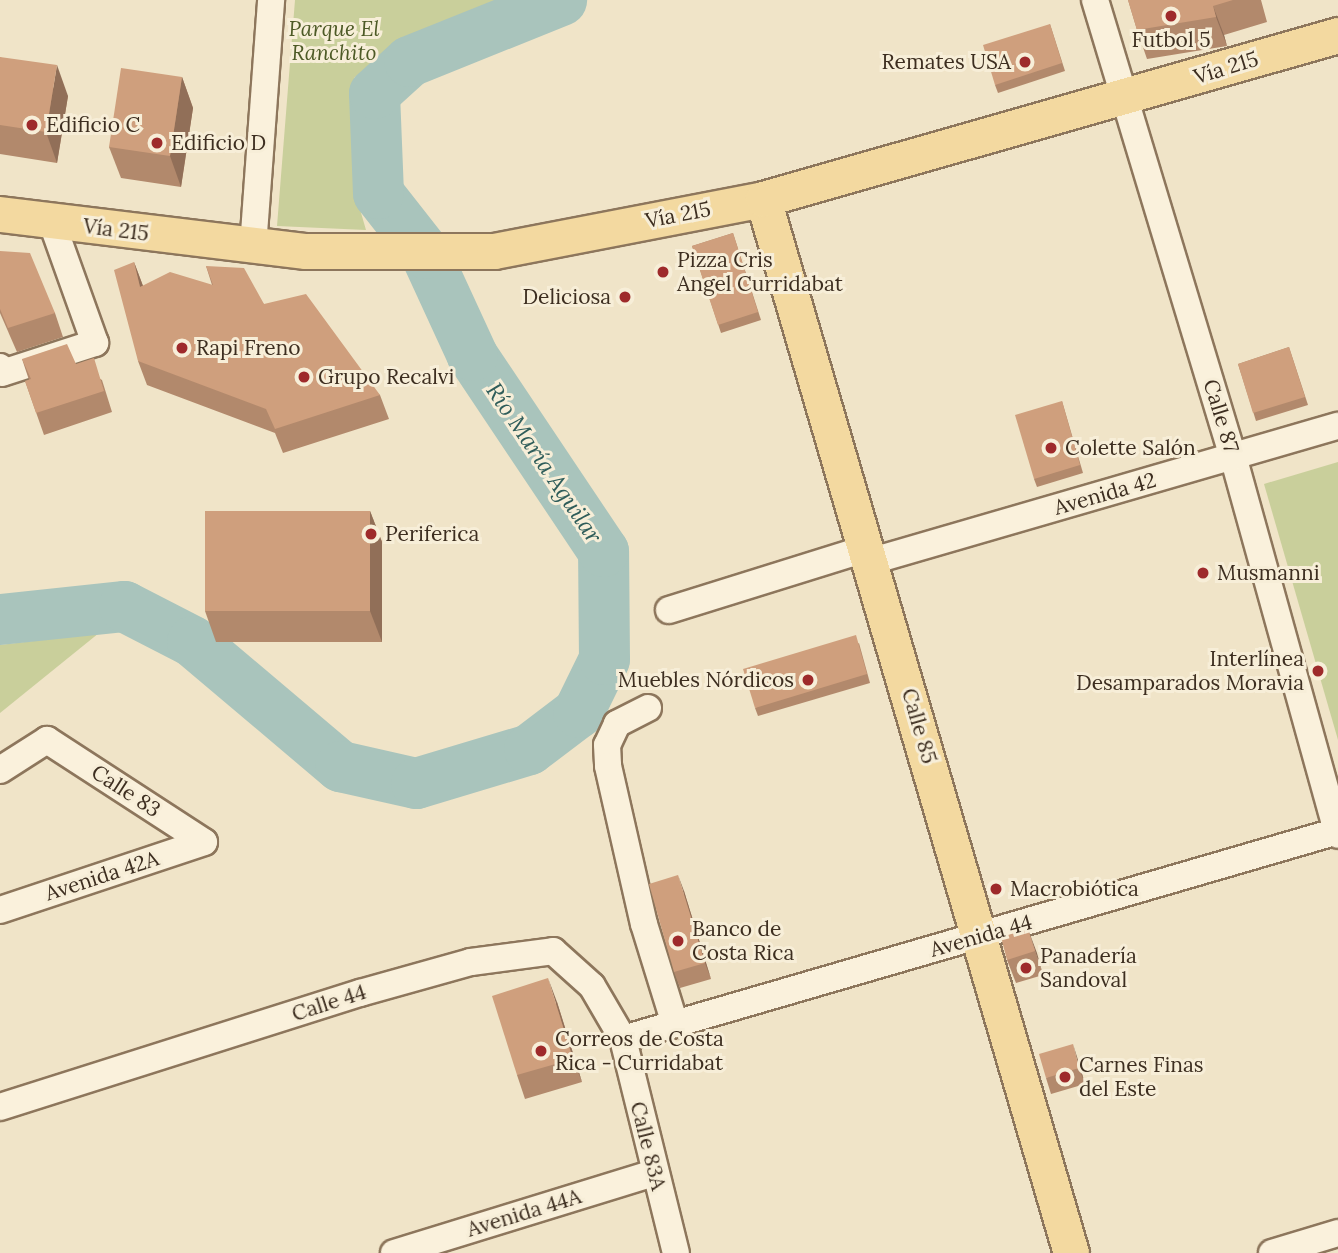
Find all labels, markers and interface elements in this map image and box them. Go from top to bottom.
marker: Futbol 5 [1163,8,1179,24]
park label: Parque El Ranchito [288,16,380,66]
place label: Futbol 5 [1131,27,1211,53]
street label: Vía 215 [1191,46,1261,90]
place label: Remates USA [882,49,1011,75]
marker: Remates USA [1017,54,1033,70]
place label: Edificio C [46,112,140,138]
marker: Edificio C [24,117,40,133]
place label: Edificio D [171,130,266,156]
marker: Edificio D [149,135,165,151]
street label: Vía 215 [643,196,713,234]
street label: Vía 215 [82,213,150,247]
place label: Pizza Cris Angel Curridabat [677,247,843,297]
marker: Pizza Cris Angel Curridabat [655,264,671,280]
place label: Deliciosa [522,284,611,310]
marker: Deliciosa [617,289,633,305]
place label: Rapi Freno [196,335,301,361]
marker: Rapi Freno [174,340,190,356]
place label: Grupo Recalvi [318,364,454,390]
marker: Grupo Recalvi [296,369,312,385]
street label: Calle 87 [1198,376,1244,456]
water label: Río María Aguilar [480,378,608,548]
place label: Colette Salón [1065,435,1196,461]
marker: Colette Salón [1043,440,1059,456]
street label: Avenida 42 [1051,467,1159,521]
place label: Periferica [385,521,479,547]
marker: Periferica [363,526,379,542]
place label: Musmanni [1217,560,1320,586]
marker: Musmanni [1195,565,1211,581]
place label: Interlínea Desamparados Moravia [1076,646,1304,696]
marker: Interlínea Desamparados Moravia [1310,663,1326,679]
place label: Muebles Nórdicos [618,667,794,693]
marker: Muebles Nórdicos [800,672,816,688]
street label: Calle 85 [896,685,942,767]
street label: Calle 83 [87,759,165,823]
street label: Avenida 42A [42,846,162,906]
place label: Macrobiótica [1010,876,1139,902]
marker: Macrobiótica [988,881,1004,897]
street label: Avenida 44 [927,909,1035,963]
place label: Banco de Costa Rica [692,916,794,966]
marker: Banco de Costa Rica [670,933,686,949]
place label: Panadería Sandoval [1040,943,1137,993]
marker: Panadería Sandoval [1018,960,1034,976]
street label: Calle 44 [289,979,369,1027]
place label: Correos de Costa Rica - Curridabat [555,1026,724,1076]
marker: Correos de Costa Rica - Curridabat [533,1043,549,1059]
place label: Carnes Finas del Este [1079,1052,1204,1102]
marker: Carnes Finas del Este [1057,1069,1073,1085]
street label: Calle 83A [625,1099,671,1193]
street label: Avenida 44A [464,1184,584,1242]

